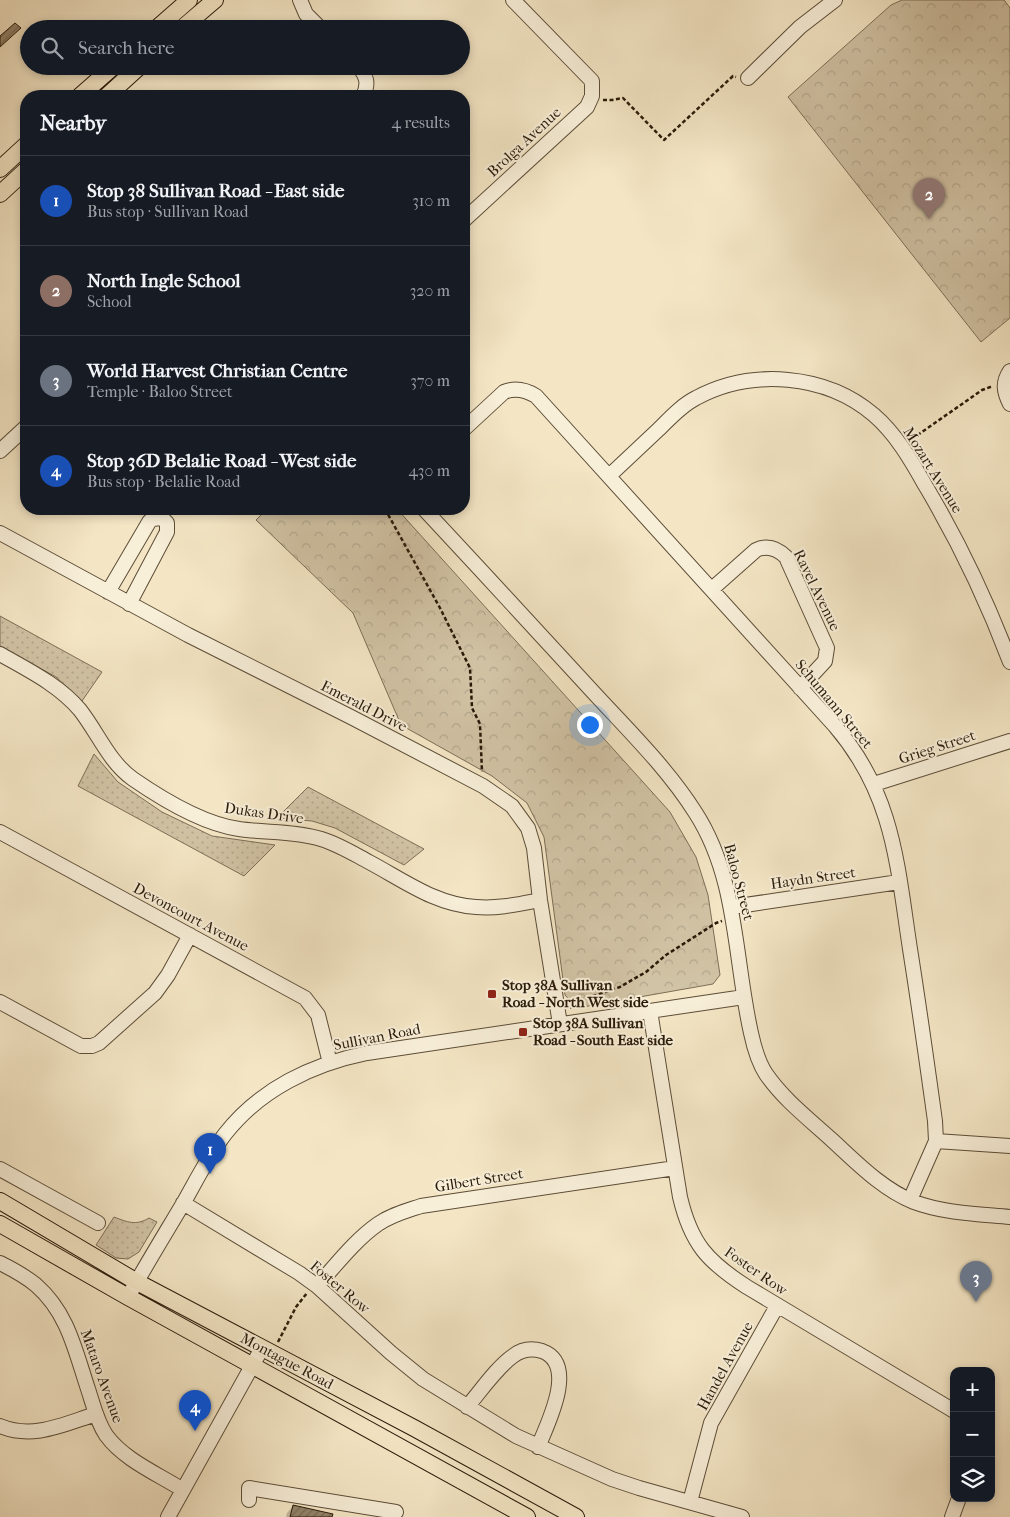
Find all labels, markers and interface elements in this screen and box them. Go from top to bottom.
search box [20,20,470,75]
icon: search [38,34,66,62]
text: Search here [78,37,174,59]
street label: Brolga Avenue [483,103,565,181]
text: Nearby [40,111,106,135]
text: 4 results [392,113,450,132]
pin: 2 [913,178,945,219]
text: Stop 38 Sullivan Road - East side [87,180,344,202]
text: 1 [53,191,59,210]
text: 310 m [412,191,450,210]
text: Bus stop · Sullivan Road [87,202,248,221]
text: North Ingle School [87,270,241,292]
text: 2 [52,281,60,300]
text: 320 m [410,281,450,300]
text: School [87,292,132,311]
text: World Harvest Christian Centre [87,360,347,382]
text: 3 [53,371,59,390]
text: 370 m [410,371,450,390]
text: Temple · Baloo Street [87,382,233,401]
street label: Mozart Avenue [899,424,967,517]
text: Stop 36D Belalie Road - West side [87,450,356,472]
text: 4 [51,461,61,480]
text: 430 m [408,461,450,480]
text: Bus stop · Belalie Road [87,472,240,491]
street label: Ravel Avenue [790,546,845,634]
street label: Schumann Street [792,656,877,753]
street label: Emerald Drive [318,677,411,736]
your location [577,712,603,738]
street label: Grieg Street [896,726,978,768]
street label: Dukas Drive [223,799,305,828]
street label: Baloo Street [720,842,758,923]
street label: Haydn Street [769,863,857,893]
street label: Devoncourt Avenue [130,879,252,955]
place label: Stop 38A Sullivan Road - North West side [502,976,649,1011]
marker: Stop 38A Sullivan Road - North West side [486,988,498,1000]
place label: Stop 38A Sullivan Road - South East side [533,1014,674,1049]
street label: Sullivan Road [332,1020,423,1054]
marker: Stop 38A Sullivan Road - South East side [517,1026,529,1038]
pin: 1 [194,1133,226,1174]
street label: Gilbert Street [434,1164,525,1196]
street label: Foster Row [721,1243,792,1300]
street label: Foster Row [306,1257,374,1318]
pin: 3 [960,1261,992,1302]
street label: Handel Avenue [693,1318,757,1414]
street label: Mataro Avenue [77,1327,127,1426]
street label: Montague Road [237,1329,337,1393]
map controls [950,1367,995,1502]
button: + [950,1367,995,1412]
pin: 4 [179,1390,211,1431]
button: − [950,1412,995,1457]
button: layers [950,1457,995,1502]

